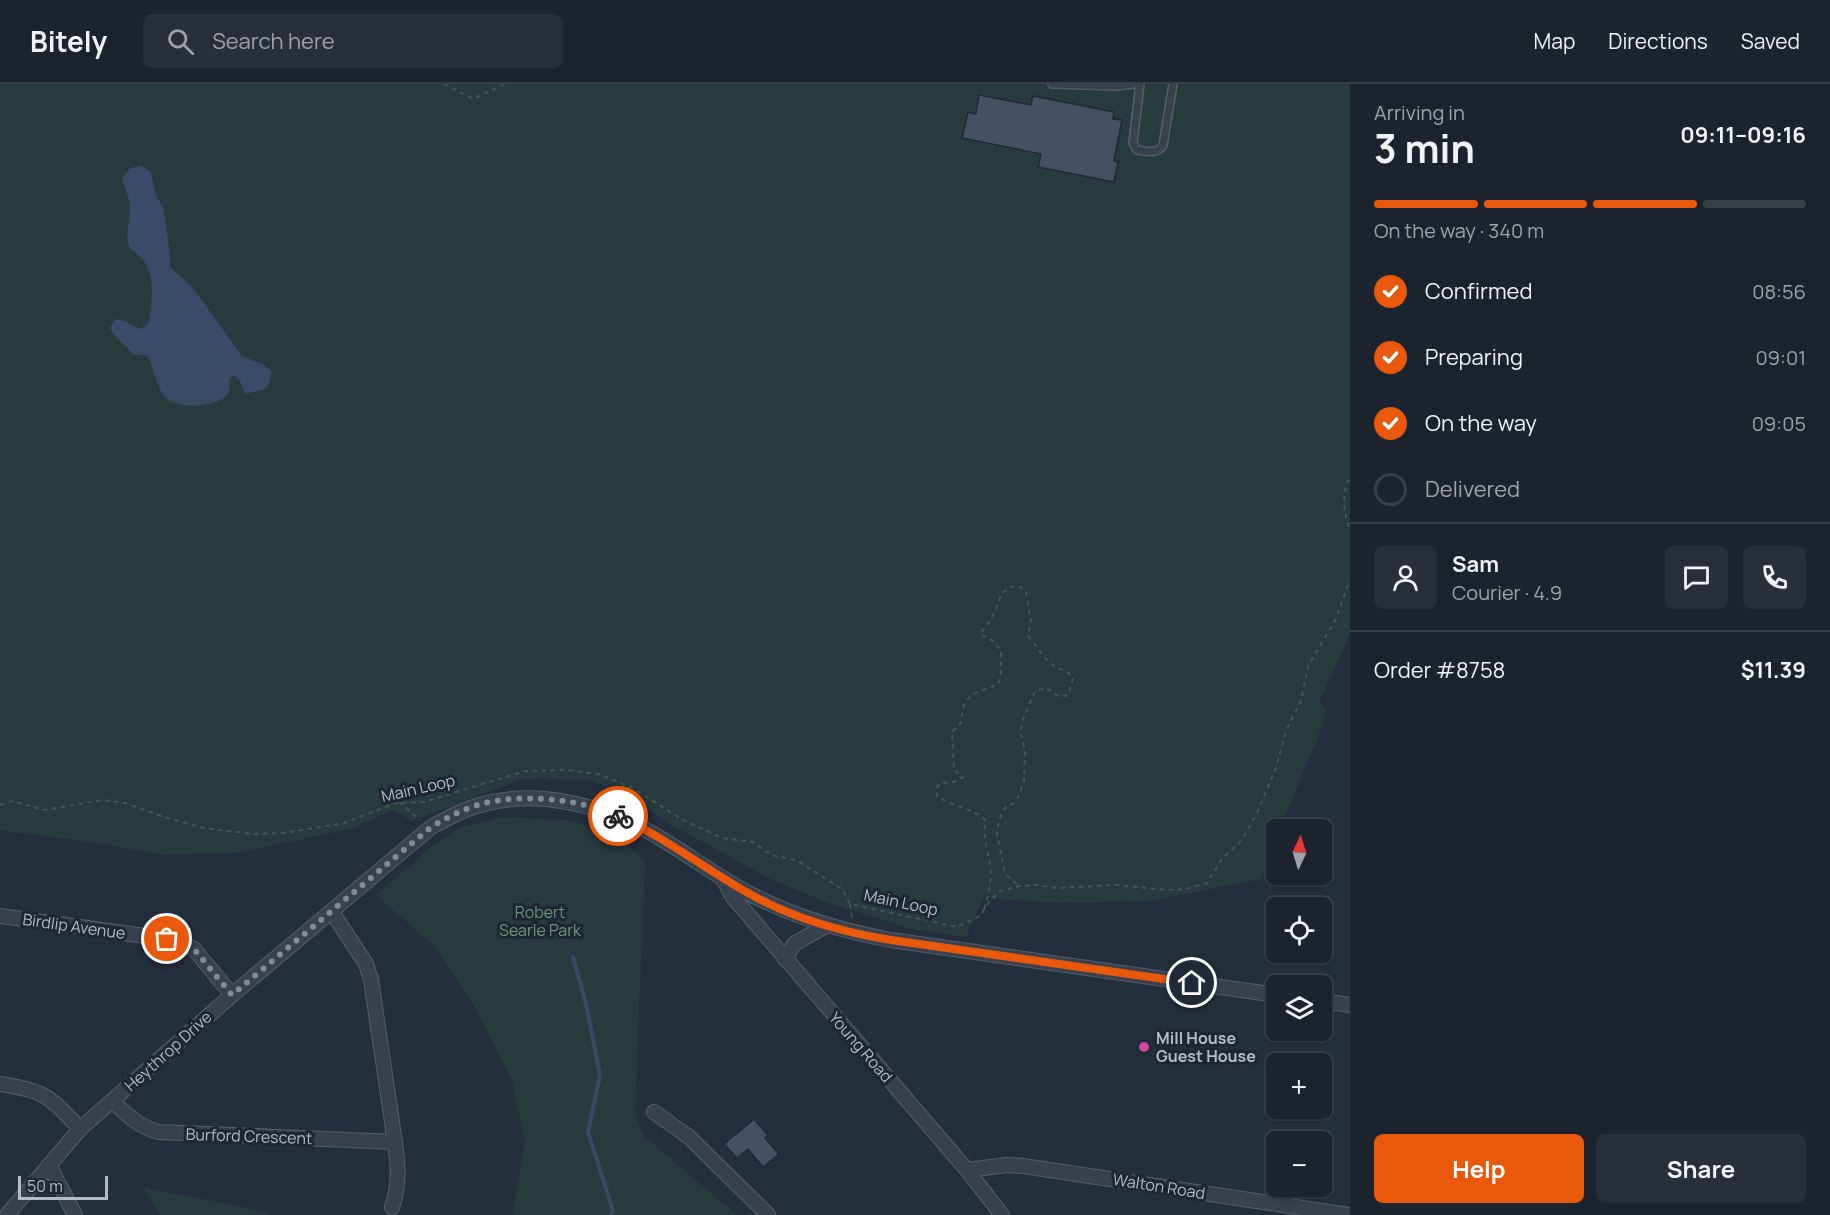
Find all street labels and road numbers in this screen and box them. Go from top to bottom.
street label: Main Loop [379,769,457,807]
street label: Main Loop [862,883,940,921]
street label: Birdlip Avenue [21,908,127,944]
street label: Heythrop Drive [120,1006,216,1096]
street label: Young Road [824,1007,898,1087]
street label: Burford Crescent [185,1123,313,1149]
street label: Walton Road [1111,1168,1207,1204]

